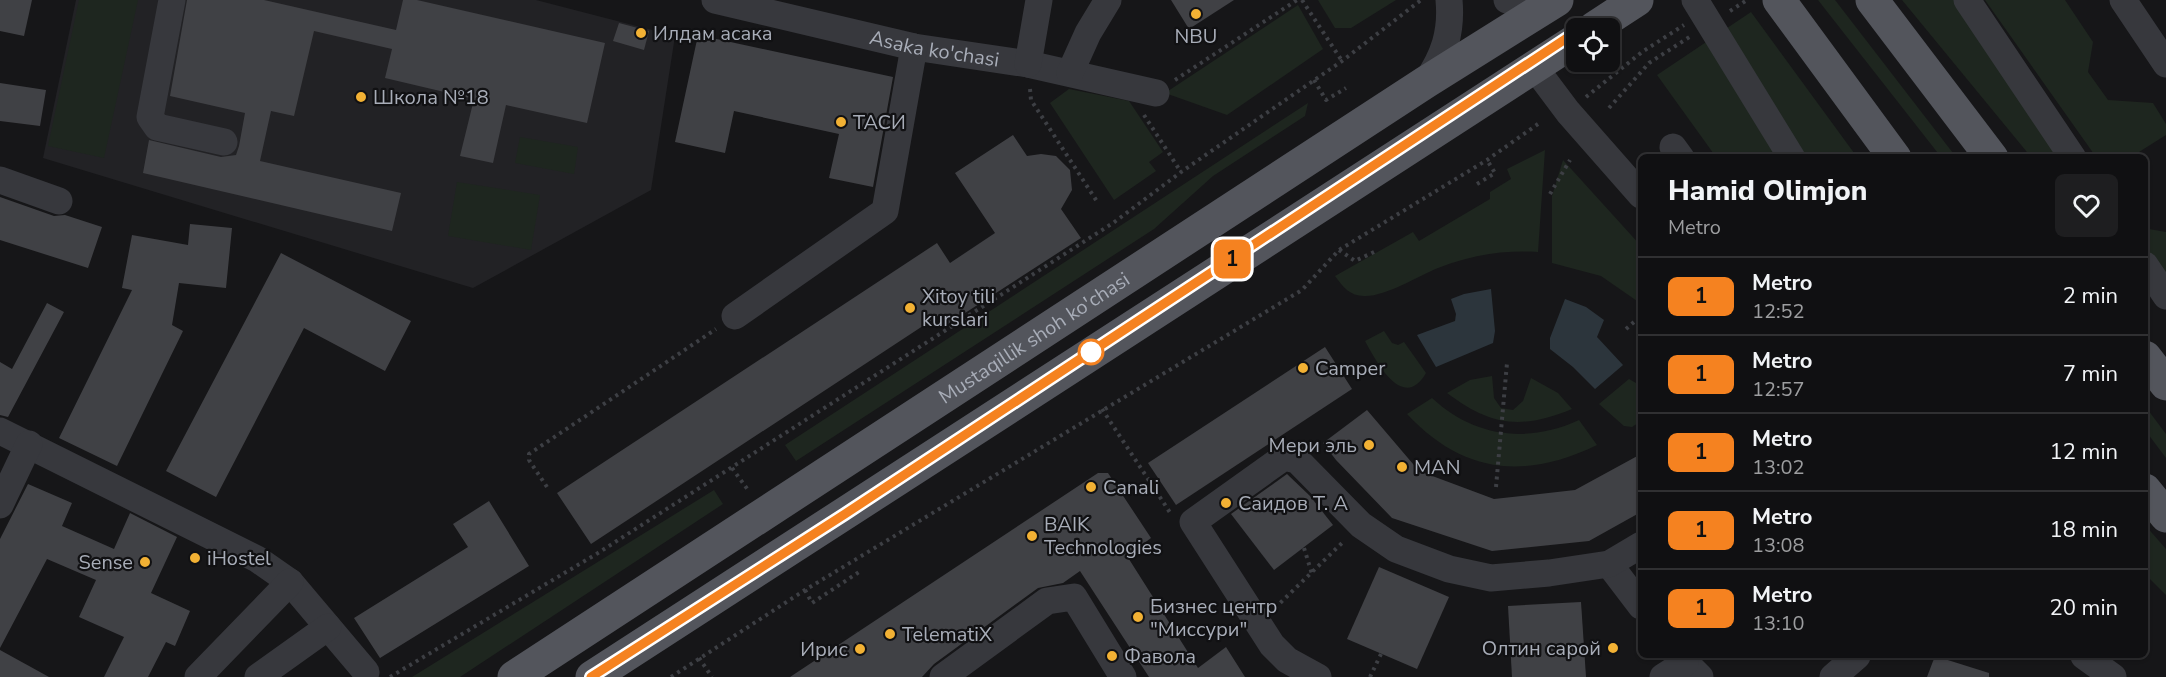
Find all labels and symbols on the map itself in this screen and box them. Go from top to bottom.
marker: NBU [1189,7,1203,21]
place label: Илдам асака [653,20,773,47]
place label: NBU [1175,23,1217,50]
street label: Asaka ko'chasi [867,24,1001,74]
marker: Илдам асака [634,26,648,40]
place label: Школа №18 [373,84,489,111]
marker: Школа №18 [354,90,368,104]
place label: ТАСИ [853,109,906,136]
marker: ТАСИ [834,115,848,129]
line badge: 1 [1212,240,1252,278]
street label: Mustaqillik shoh ko'chasi [934,266,1135,410]
place label: Xitoy tili kurslari [922,283,995,333]
marker: Xitoy tili kurslari [903,301,917,315]
unlabelled marker [1078,339,1104,365]
place label: Camper [1315,355,1385,382]
marker: Camper [1296,361,1310,375]
place label: Мери эль [1269,432,1357,459]
marker: Мери эль [1362,438,1376,452]
place label: MAN [1414,454,1460,481]
marker: MAN [1395,460,1409,474]
place label: Canali [1103,474,1159,501]
marker: Canali [1084,480,1098,494]
place label: Саидов Т. А [1238,490,1349,517]
marker: Саидов Т. А [1219,496,1233,510]
place label: BAIK Technologies [1044,511,1162,561]
marker: BAIK Technologies [1025,529,1039,543]
place label: iHostel [207,545,271,572]
place label: Sense [78,549,133,576]
marker: iHostel [188,551,202,565]
marker: Sense [138,555,152,569]
place label: Бизнес центр "Миссури" [1150,593,1277,643]
marker: Бизнес центр "Миссури" [1131,610,1145,624]
place label: TelematiX [902,621,992,648]
marker: TelematiX [883,627,897,641]
place label: Олтин сарой [1482,635,1601,662]
place label: Ирис [800,636,848,663]
marker: Олтин сарой [1606,641,1620,655]
marker: Ирис [853,642,867,656]
place label: Фавола [1124,643,1196,670]
marker: Фавола [1105,649,1119,663]

